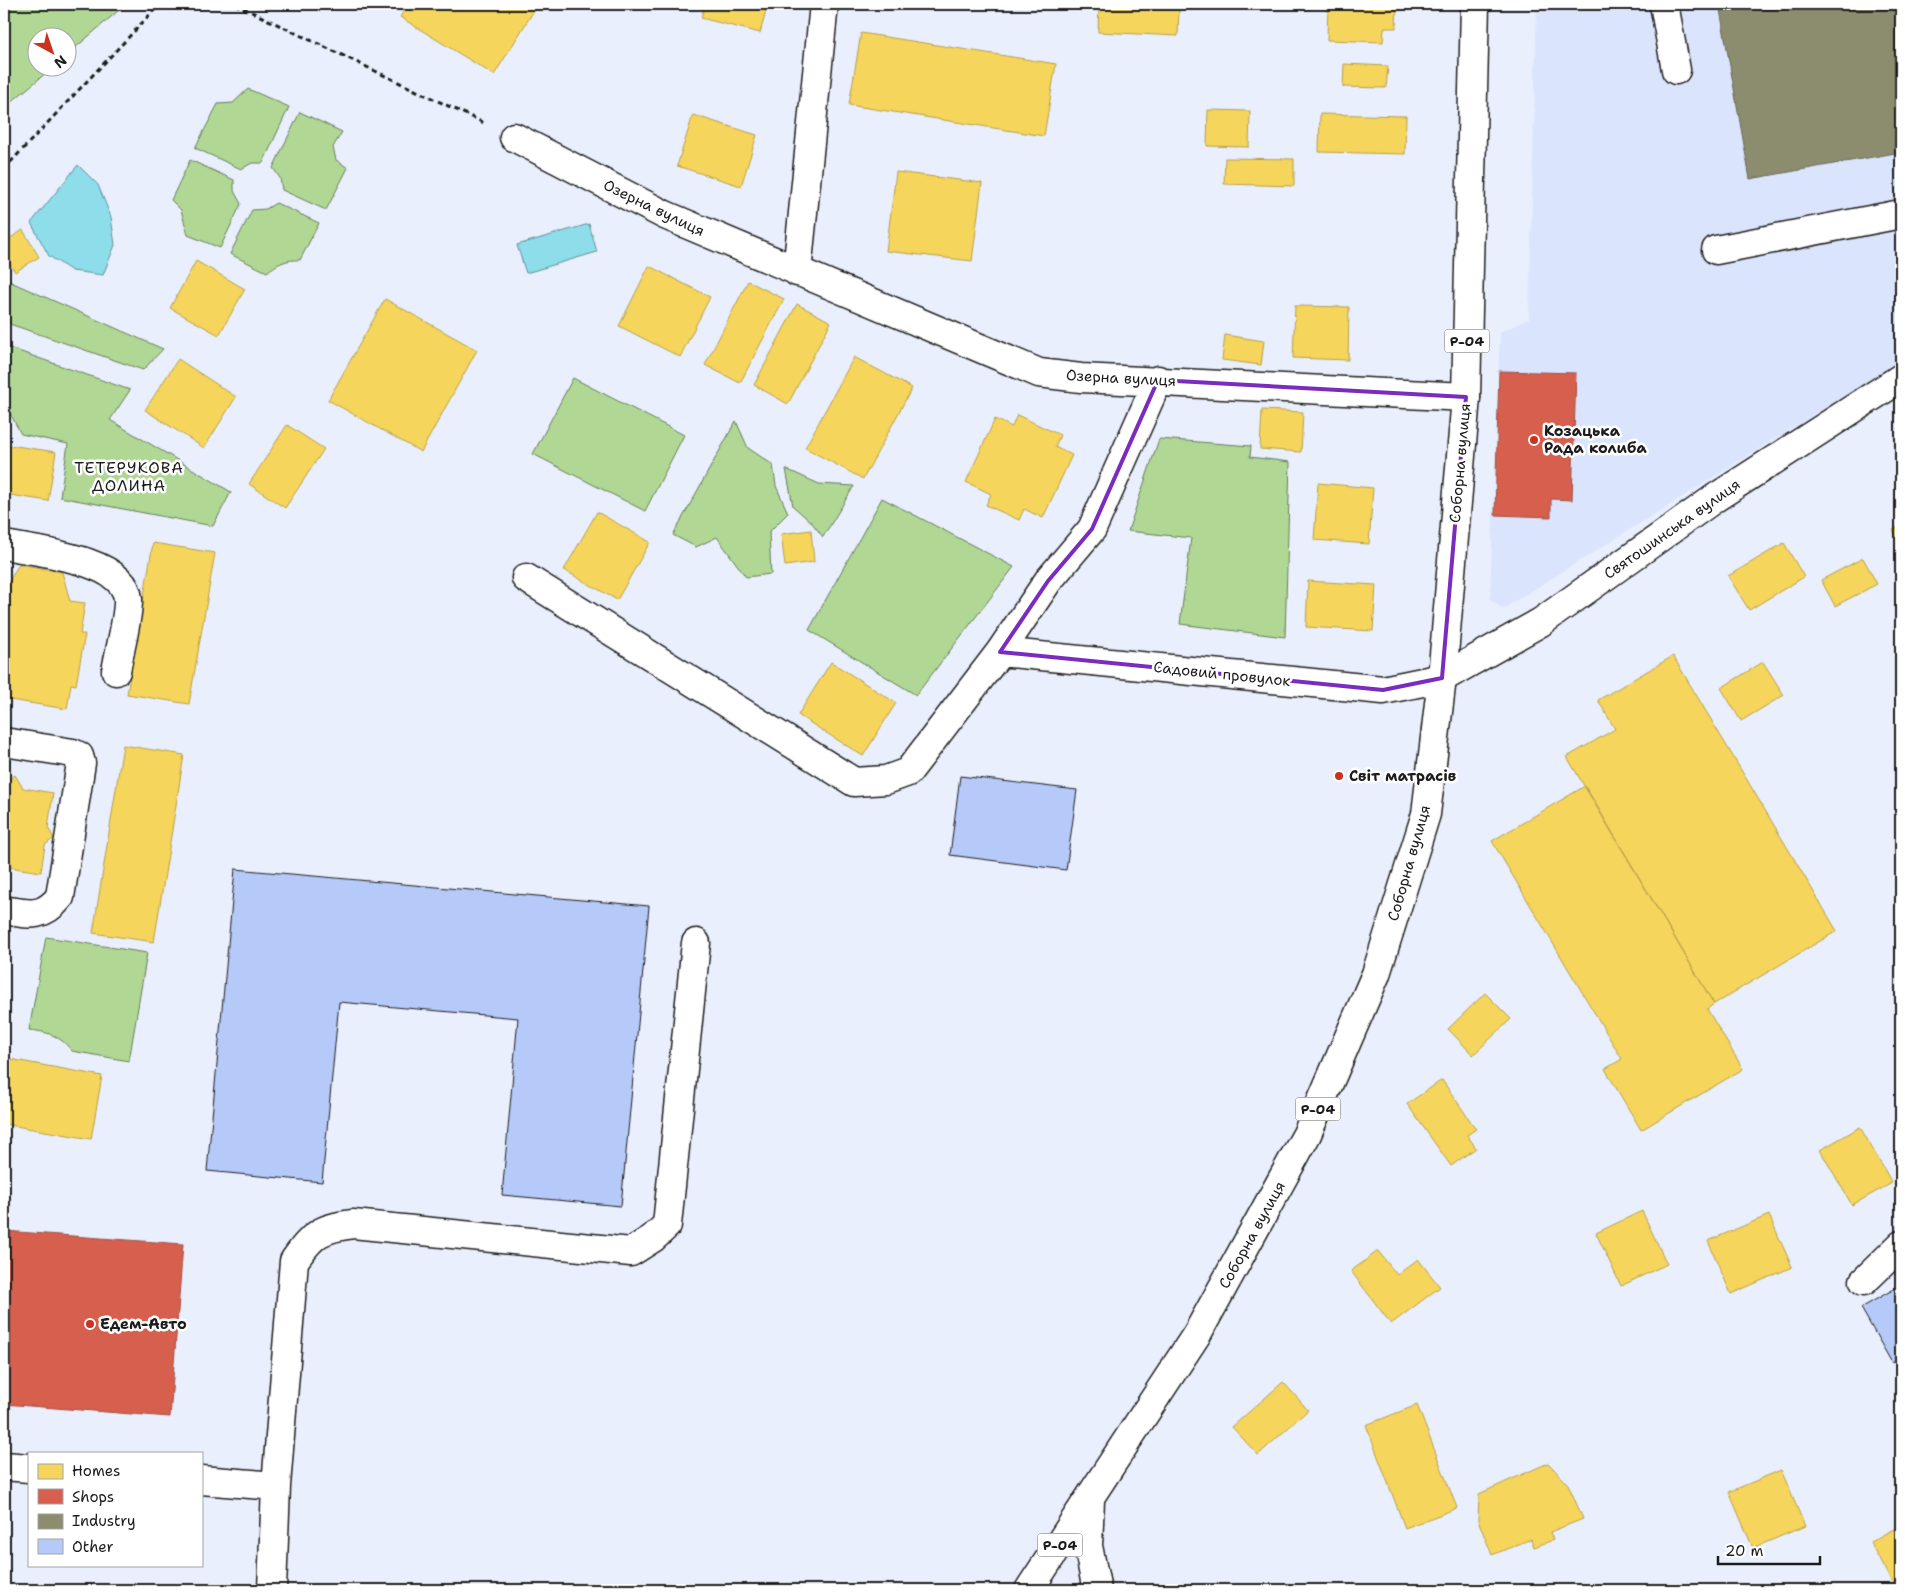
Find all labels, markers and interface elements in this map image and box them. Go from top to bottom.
north arrow [28,28,78,78]
text: N [50,51,70,72]
street label: Озерна вулиця [600,175,708,241]
road number: Р-04 [1444,330,1490,352]
street label: Озерна вулиця [1065,365,1177,391]
street label: Соборна вулиця [1445,402,1475,524]
place label: Козацька Рада колиба [1544,421,1647,458]
marker: Козацька Рада колиба [1528,434,1540,446]
district label: ТЕТЕРУКОВА ДОЛИНА [74,457,184,496]
street label: Святошинська вулиця [1600,474,1744,584]
street label: Садовий провулок [1153,657,1291,691]
place label: Світ матрасів [1349,766,1456,786]
marker: Світ матрасів [1333,770,1345,782]
street label: Соборна вулиця [1383,803,1435,923]
road number: Р-04 [1296,1098,1340,1120]
street label: Соборна вулиця [1214,1178,1290,1292]
place label: Едем-Авто [100,1314,187,1334]
marker: Едем-Авто [84,1318,96,1330]
legend [28,1452,202,1566]
text: Homes [72,1461,120,1481]
text: Shops [72,1487,114,1507]
text: Industry [72,1511,136,1531]
road number: Р-04 [1038,1534,1082,1556]
scale bar [1718,1534,1820,1566]
text: Other [72,1537,114,1557]
text: 20 m [1725,1541,1764,1561]

